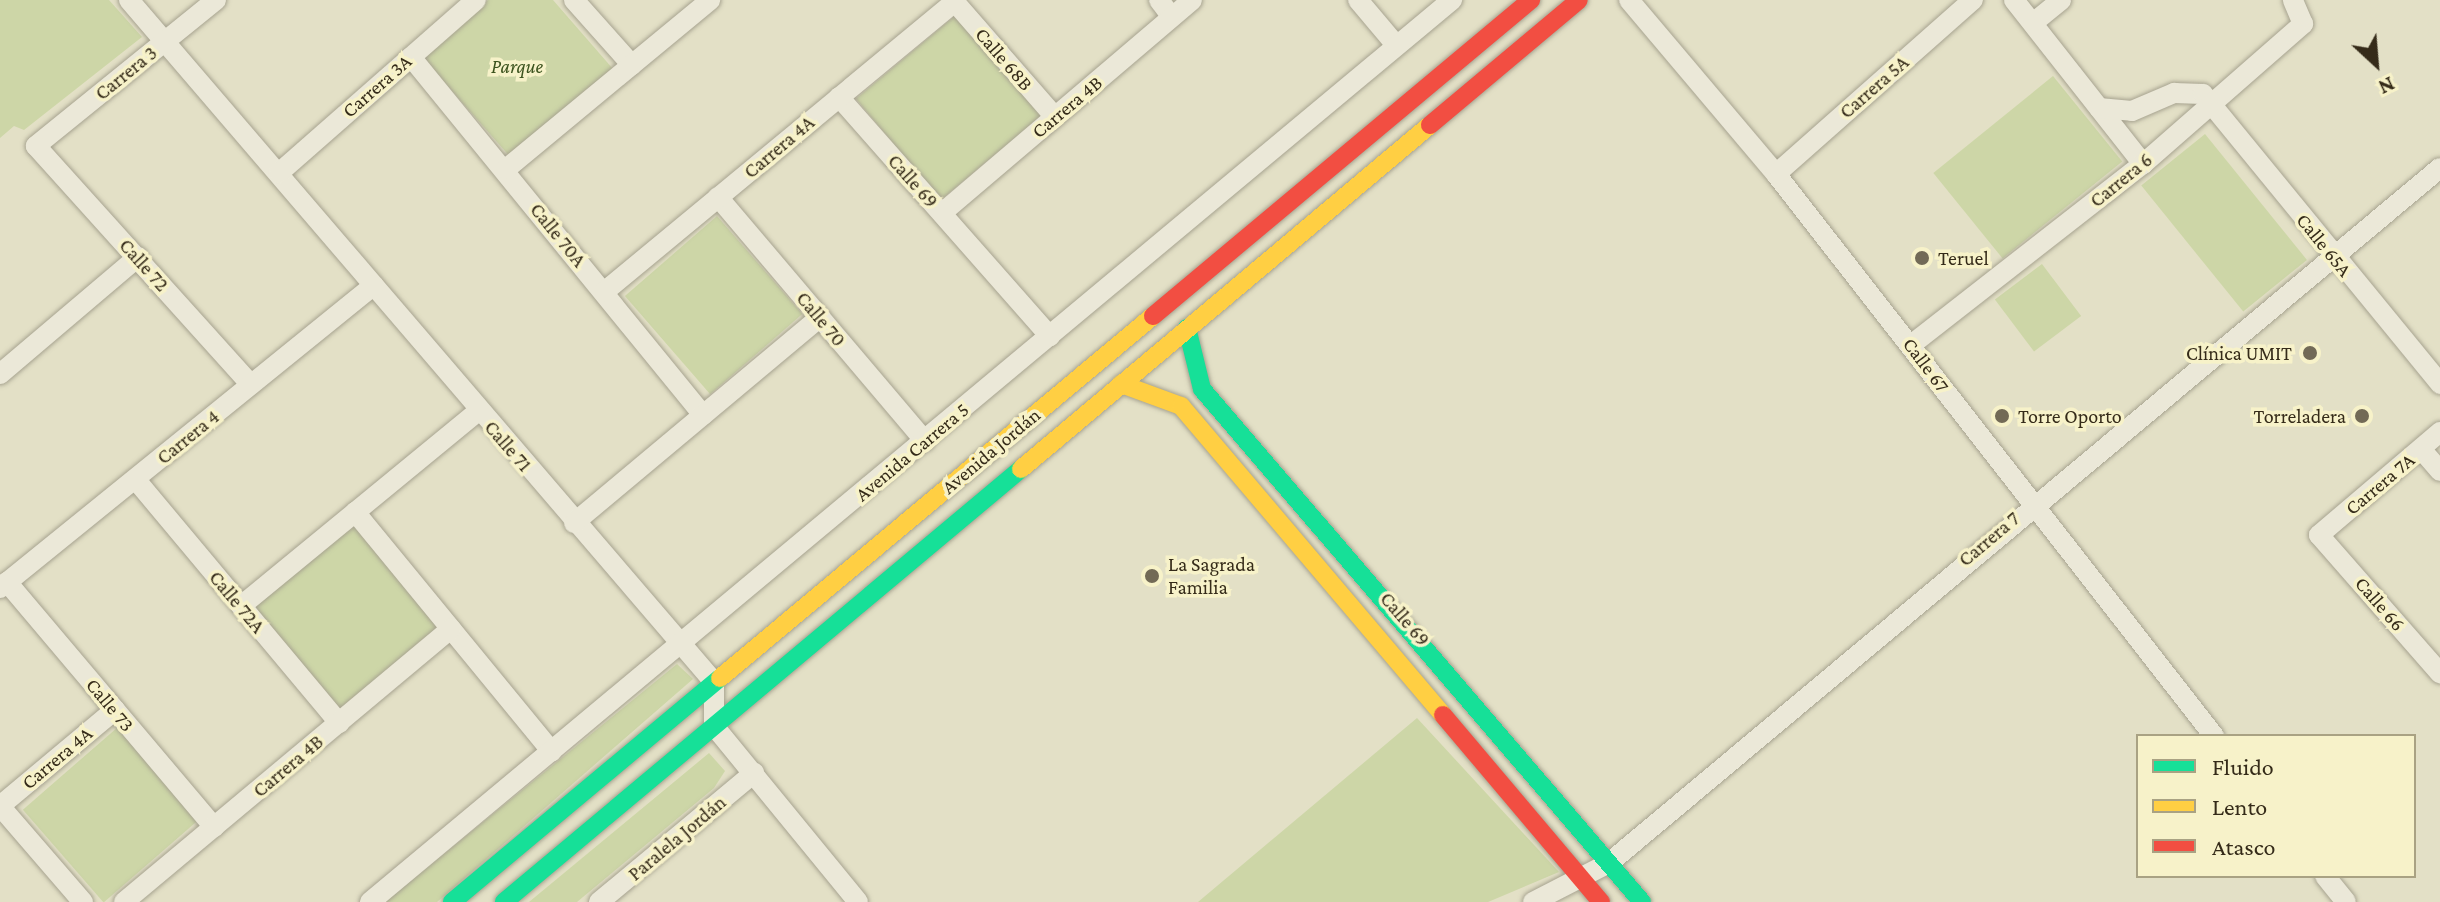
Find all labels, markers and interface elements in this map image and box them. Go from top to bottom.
street label: Calle 68B [970,23,1038,95]
north arrow [2336,24,2416,104]
street label: Carrera 3 [90,41,162,105]
street label: Carrera 3A [337,49,417,123]
street label: Carrera 5A [1835,50,1913,124]
park label: Parque [491,54,543,78]
street label: Carrera 4B [1027,71,1107,143]
text: N [2375,71,2399,101]
street label: Carrera 4A [739,111,819,183]
street label: Carrera 6 [2085,148,2157,212]
street label: Calle 69 [883,149,943,213]
street label: Calle 70A [525,198,591,272]
street label: Calle 65A [2291,209,2357,281]
street label: Calle 72 [114,234,174,296]
place label: Teruel [1938,246,1989,270]
marker: Teruel [1913,249,1931,267]
street label: Calle 70 [791,287,851,351]
street label: Calle 67 [1898,333,1954,397]
place label: Clínica UMIT [2186,341,2292,365]
marker: Clínica UMIT [2299,342,2321,364]
street label: Avenida Carrera 5 [850,397,974,507]
street label: Avenida Jordán [937,403,1045,499]
place label: Torre Oporto [2018,404,2122,428]
place label: Torreladera [2254,404,2346,428]
street label: Carrera 4 [152,405,224,469]
marker: Torre Oporto [1993,407,2011,425]
marker: Torreladera [2353,407,2371,425]
street label: Calle 71 [479,416,537,476]
street label: Carrera 7A [2340,448,2420,520]
street label: Carrera 7 [1954,507,2024,571]
place label: La Sagrada Familia [1168,552,1255,599]
street label: Calle 72A [204,566,270,638]
marker: La Sagrada Familia [1143,567,1161,585]
street label: Calle 66 [2350,572,2410,636]
street label: Calle 69 [1375,587,1435,651]
street label: Calle 73 [81,673,139,737]
street label: Carrera 4A [17,722,97,794]
street label: Carrera 4B [248,730,328,802]
legend [2136,734,2416,878]
text: Fluido [2212,753,2274,780]
street label: Paralela Jordán [623,790,731,886]
text: Lento [2212,793,2267,820]
text: Atasco [2212,833,2276,860]

